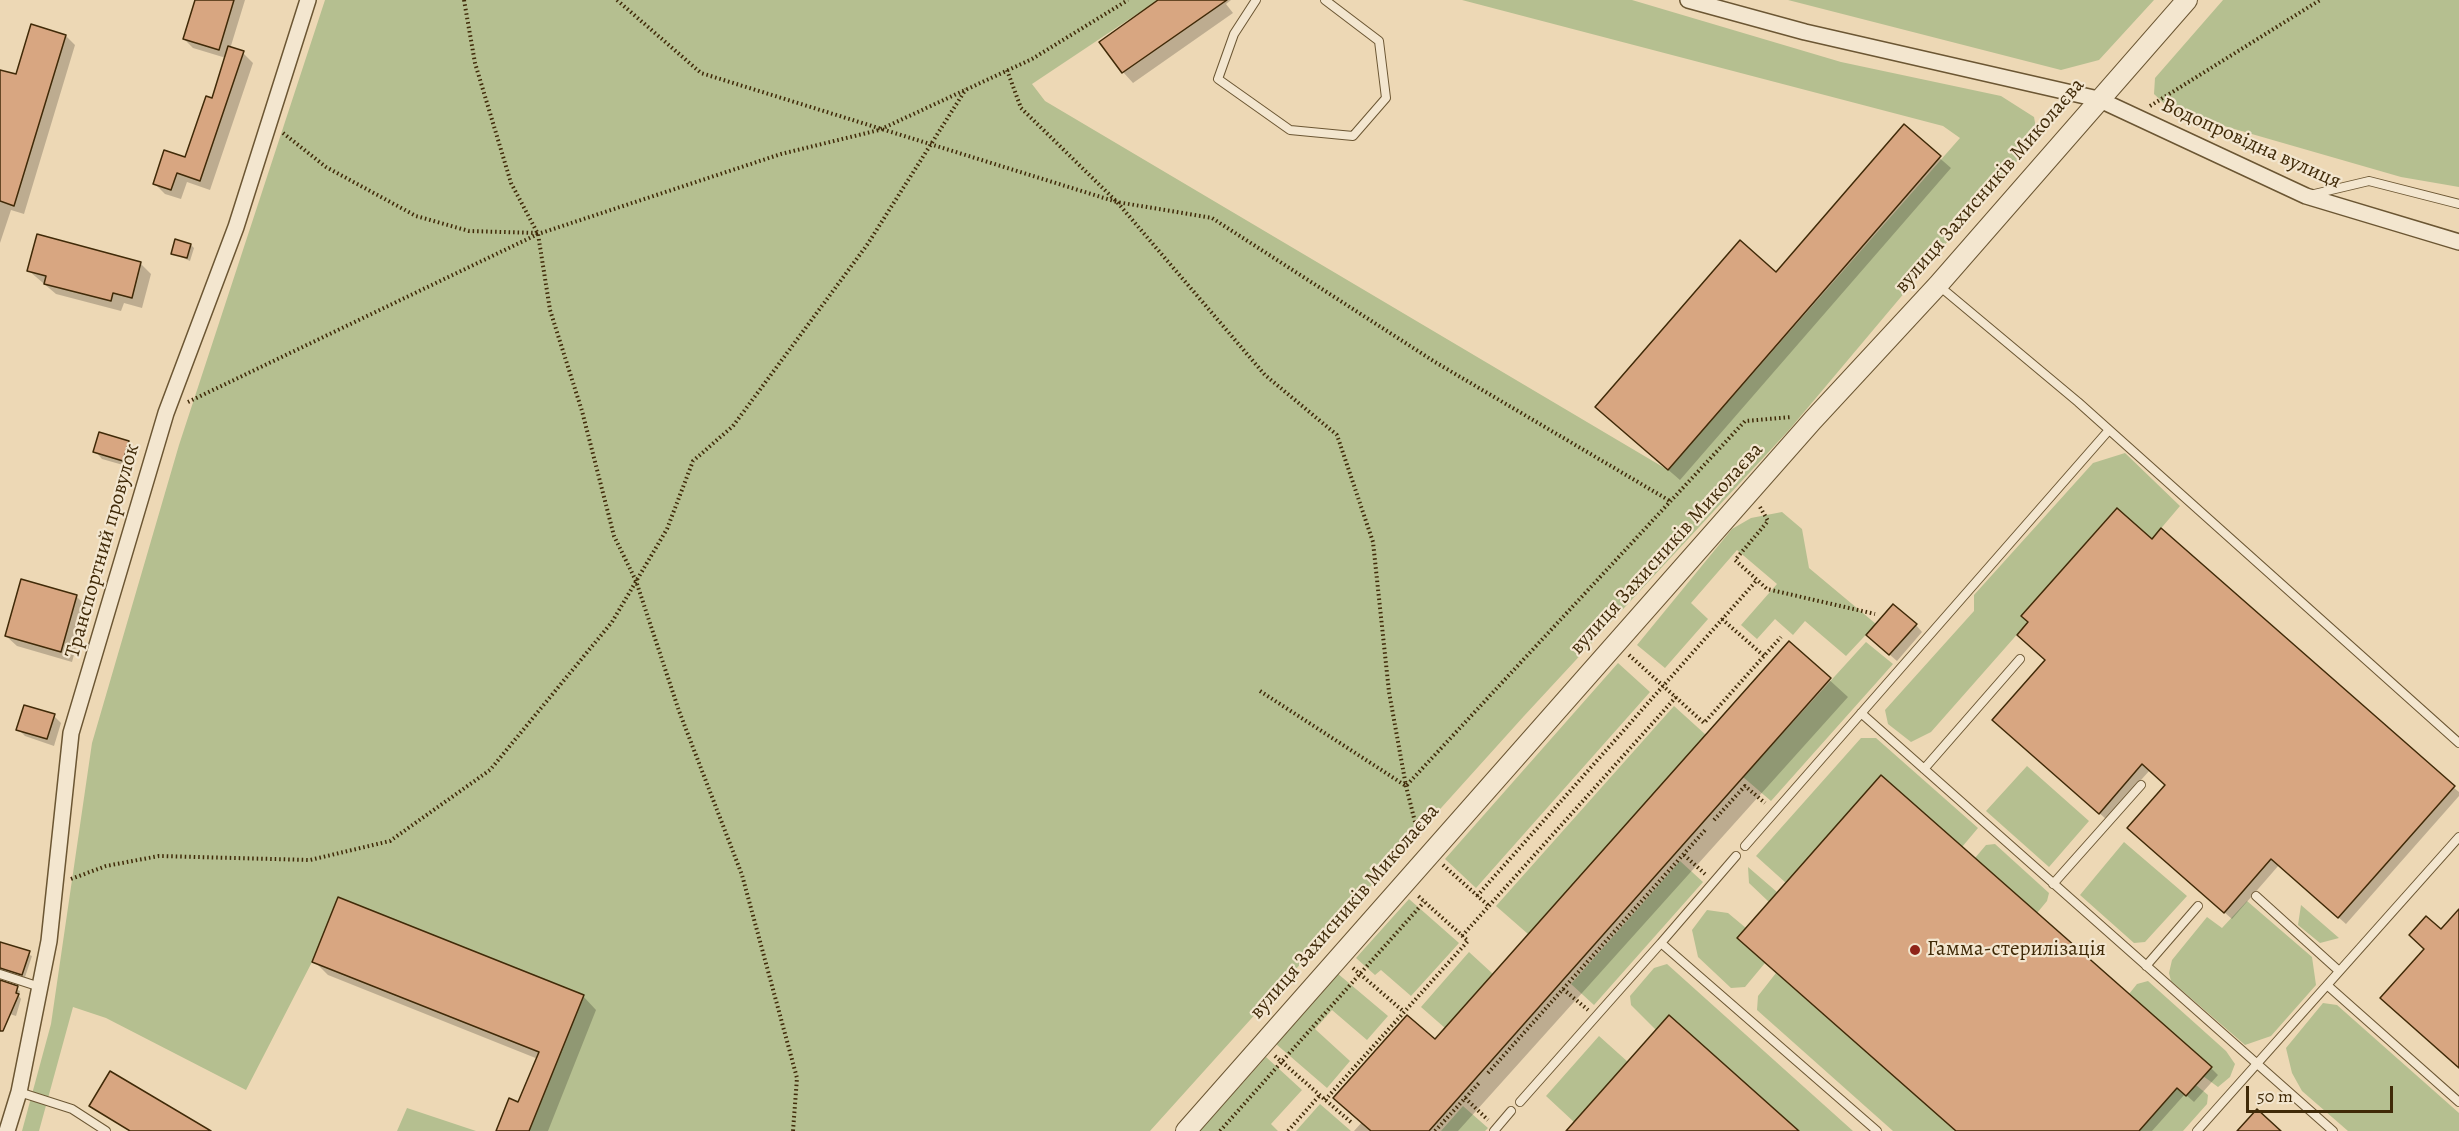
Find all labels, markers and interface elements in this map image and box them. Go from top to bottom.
street label: вулиця Захисників Миколаєва [1890,73,2090,299]
street label: Водопровідна вулиця [2157,93,2345,195]
street label: вулиця Захисників Миколаєва [1565,438,1769,660]
street label: Транспортний провулок [60,441,146,661]
street label: вулиця Захисників Миколаєва [1245,799,1445,1025]
place label: Гамма-стерилізація [1927,937,2106,963]
marker: Гамма-стерилізація [1908,943,1922,957]
scale bar [2249,1074,2396,1112]
text: 50 m [2257,1084,2293,1108]

